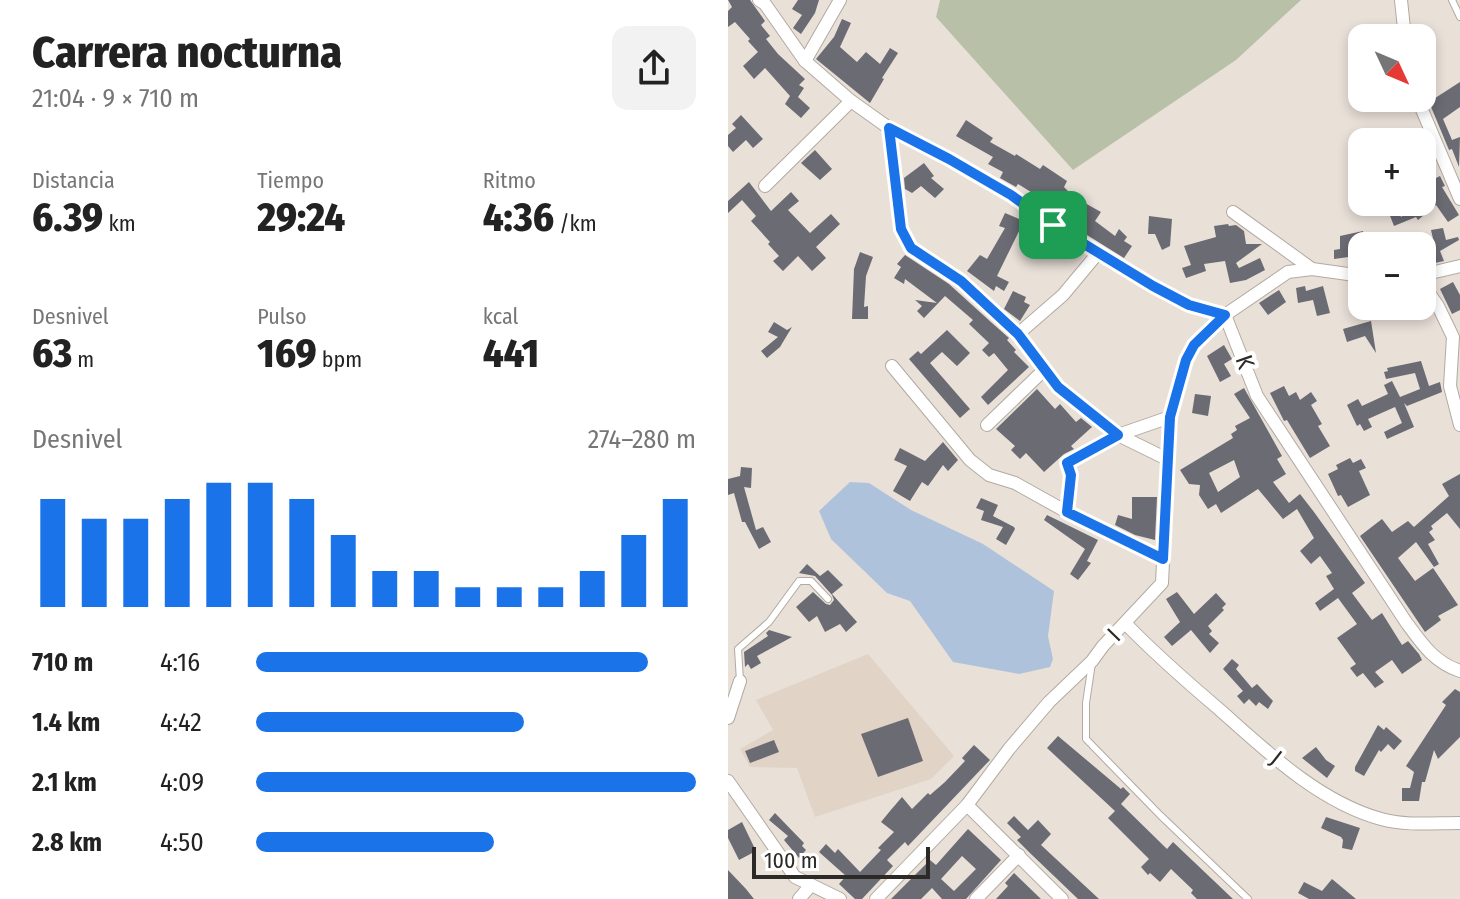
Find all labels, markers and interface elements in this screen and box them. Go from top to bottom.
north arrow [1348,24,1436,112]
map controls [1348,24,1436,320]
text: Carrera nocturna [32,26,342,79]
button: share [612,26,696,110]
text: 21:04 · 9 × 710 m [32,83,199,114]
button: + [1348,128,1436,216]
text: Distancia [32,167,115,194]
text: Tiempo [257,167,324,194]
text: Ritmo [483,167,536,194]
pin [1019,191,1087,259]
text: 6.39 [32,194,103,242]
text: 29:24 [257,194,345,242]
text: 4:36 [483,194,554,242]
icon: arrive [1031,203,1075,247]
text: km [103,210,136,237]
text: /km [554,210,597,237]
button: − [1348,232,1436,320]
text: Desnivel [32,303,109,330]
text: Pulso [257,303,307,330]
text: kcal [483,303,518,330]
text: 63 [32,330,72,378]
text: 169 [257,330,317,378]
text: 441 [483,330,539,378]
text: m [72,346,94,373]
text: bpm [317,346,362,373]
street label: K [1230,351,1260,373]
text: Desnivel [32,424,122,455]
text: 274–280 m [588,424,696,455]
street label: I [1102,623,1126,647]
text: 710 m [32,647,93,678]
text: 4:16 [160,647,200,678]
text: 1.4 km [32,707,100,738]
text: 4:42 [160,707,202,738]
street label: J [1265,745,1287,771]
text: 2.1 km [32,767,97,798]
text: 4:09 [160,767,204,798]
text: 2.8 km [32,827,102,858]
text: 4:50 [160,827,204,858]
scale bar [752,843,930,879]
text: 100 m [764,847,818,874]

